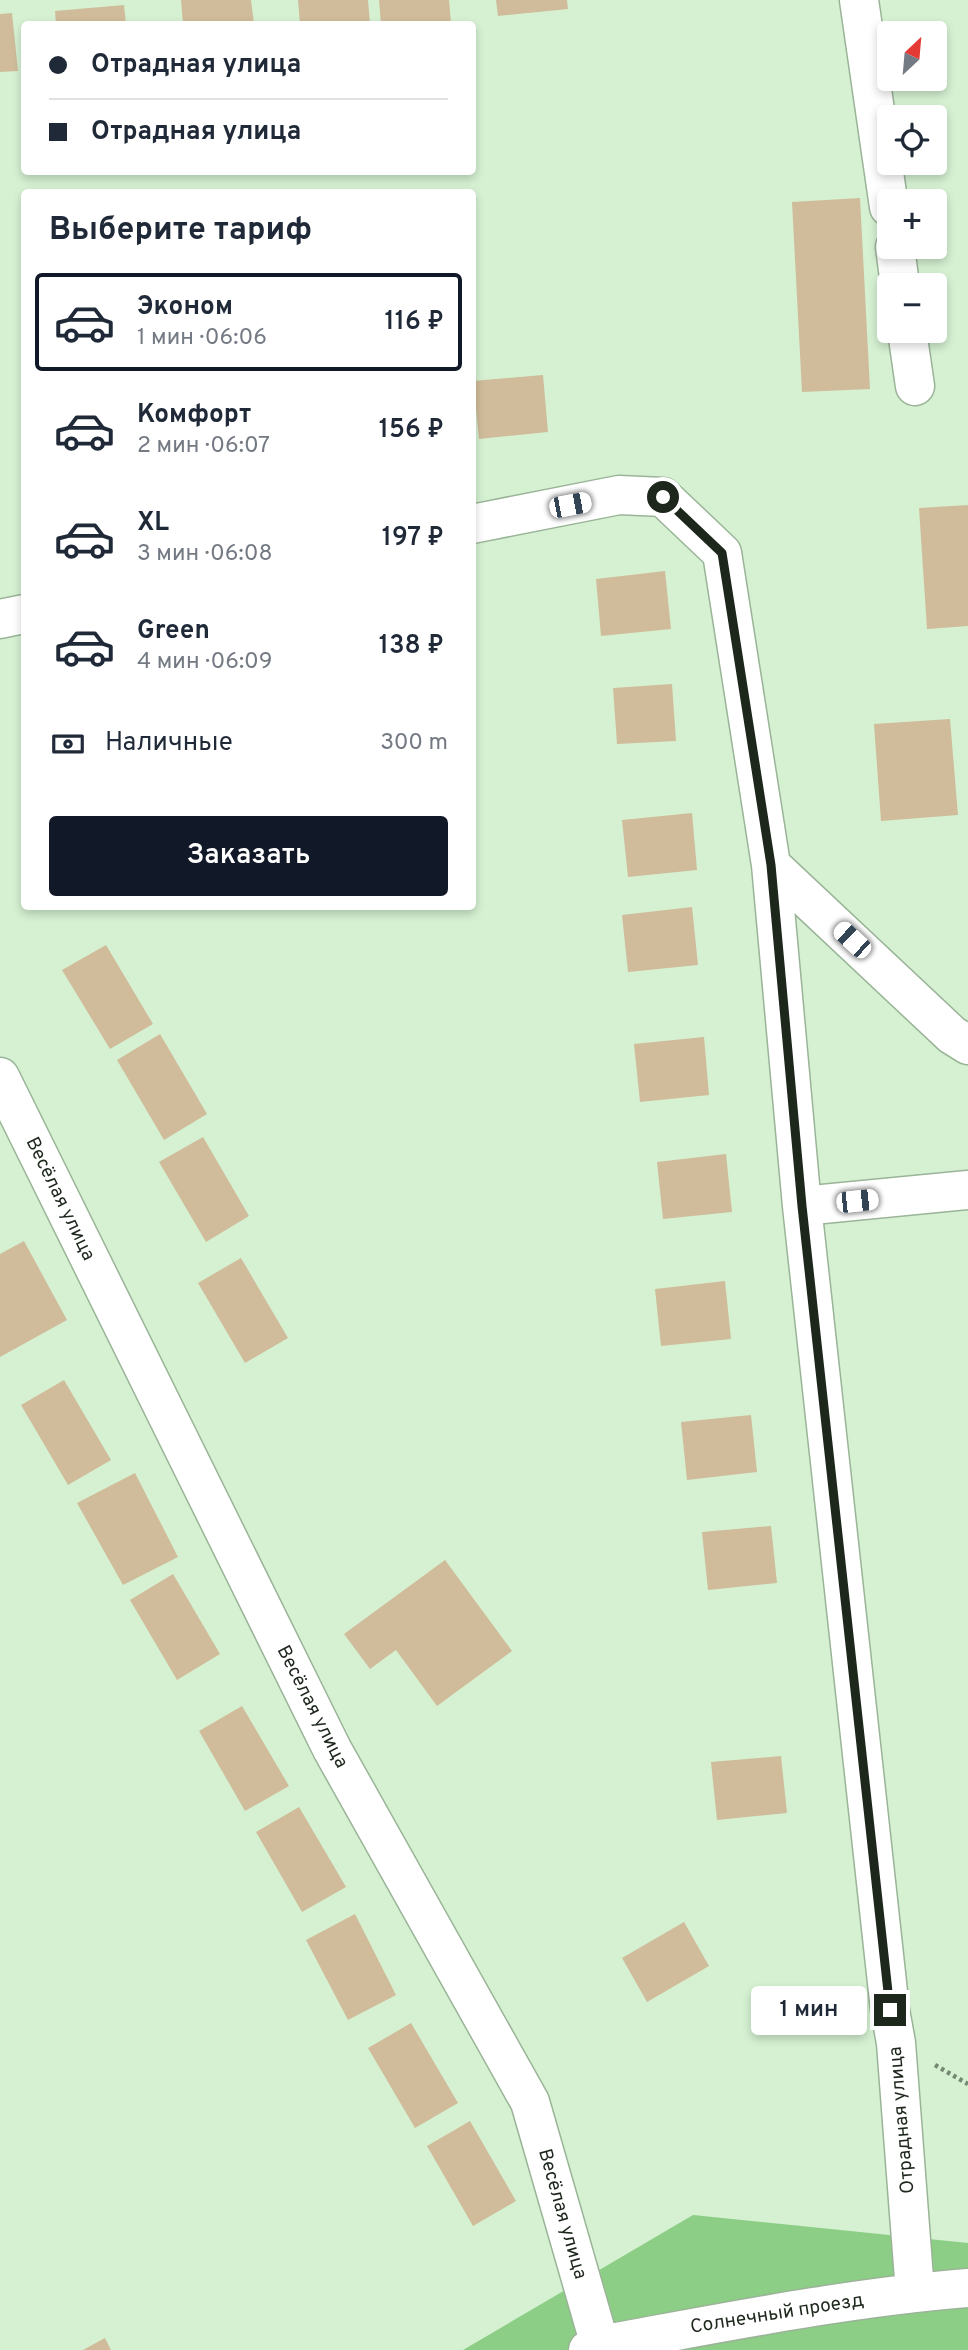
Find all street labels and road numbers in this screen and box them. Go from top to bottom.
street label: Весёлая улица [20,1133,100,1265]
street label: Весёлая улица [271,1642,353,1772]
street label: Отрадная улица [884,2045,920,2195]
street label: Весёлая улица [532,2146,592,2282]
street label: Солнечный проезд [689,2288,865,2340]

